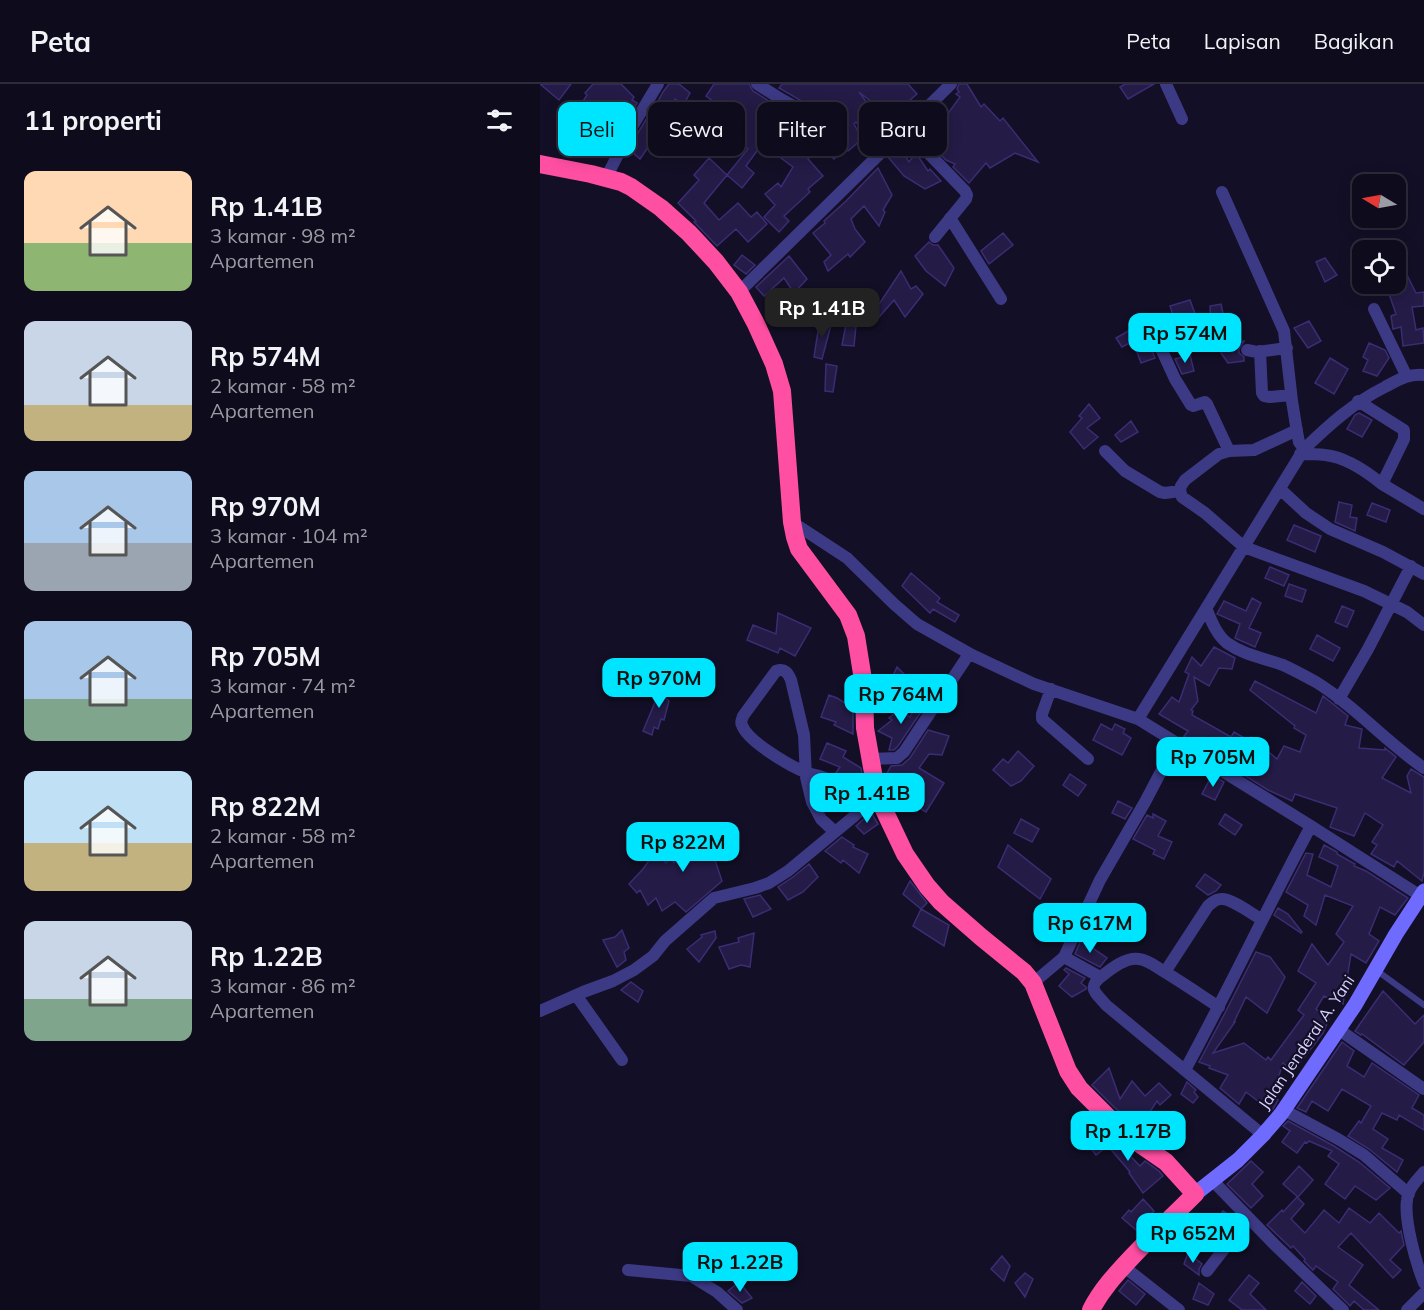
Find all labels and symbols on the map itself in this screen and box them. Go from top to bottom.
north arrow [1352,174,1406,228]
pin: Rp 1.41B [760,288,884,339]
pin: Rp 574M [1130,313,1240,364]
pin: Rp 970M [604,658,714,709]
pin: Rp 764M [846,674,956,725]
pin: Rp 705M [1158,737,1268,788]
pin: Rp 1.41B [805,773,929,824]
pin: Rp 822M [628,822,738,873]
pin: Rp 617M [1035,903,1145,954]
street label: Jalan Jenderal A. Yani [1254,971,1358,1113]
pin: Rp 1.17B [1066,1111,1190,1162]
pin: Rp 652M [1138,1213,1248,1264]
pin: Rp 1.22B [678,1242,802,1293]

